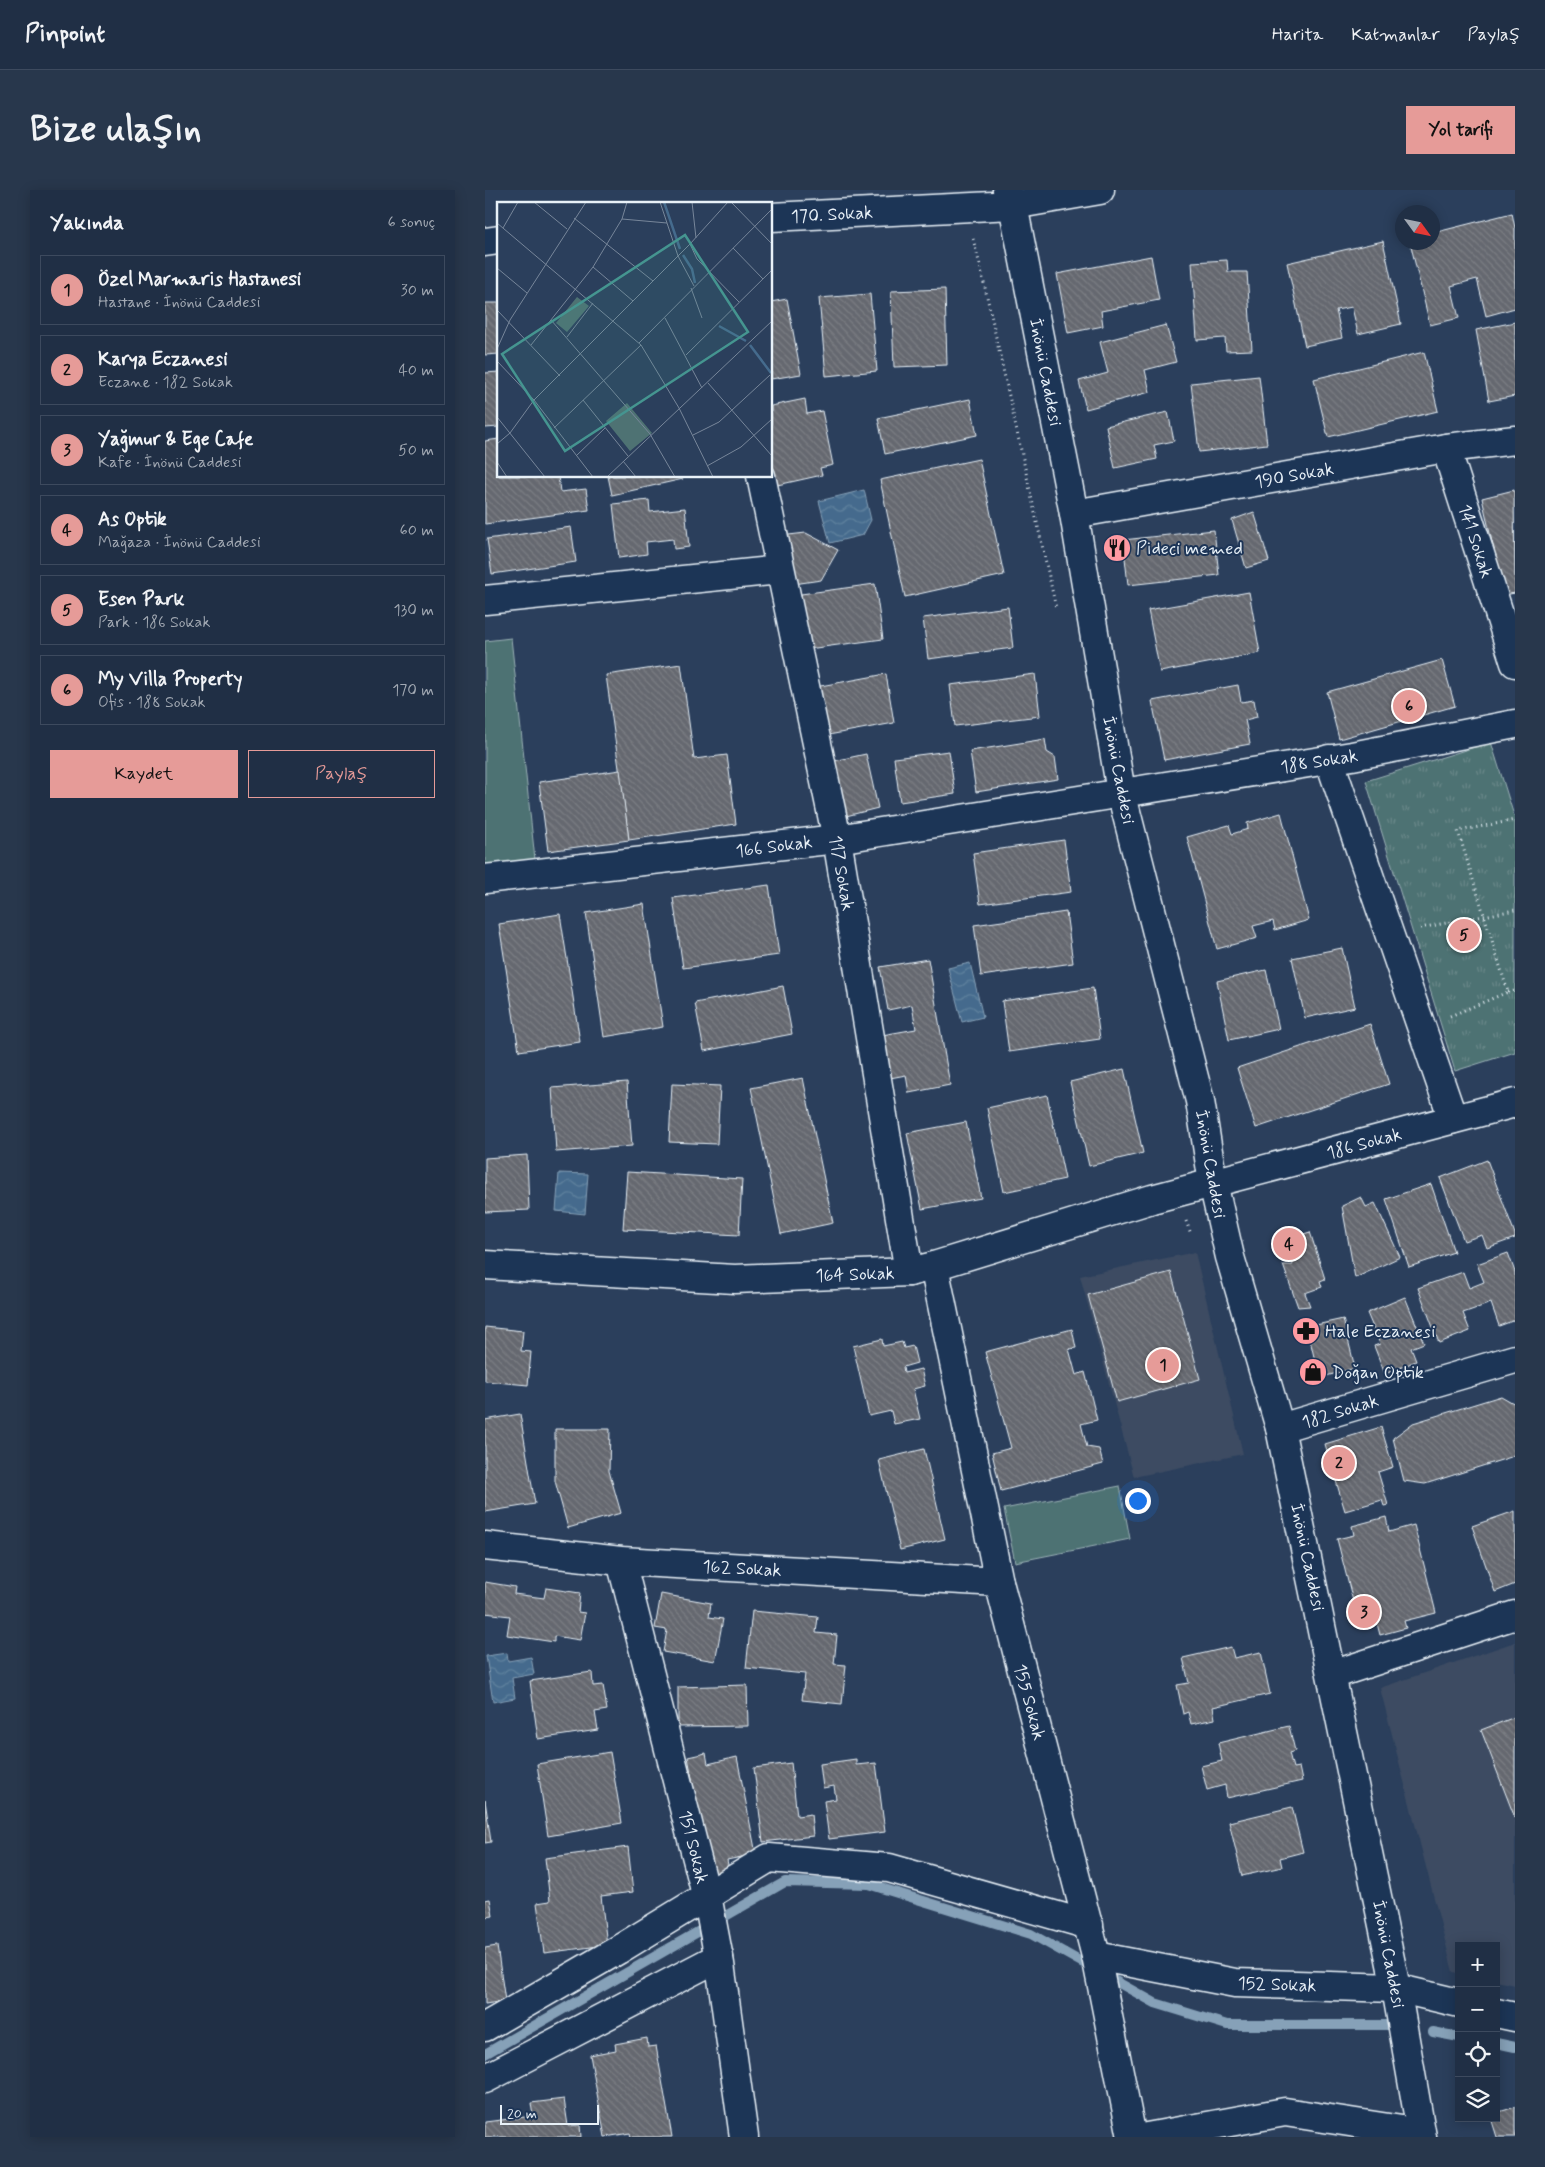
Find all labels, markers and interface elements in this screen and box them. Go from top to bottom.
text: Pinpoint [25,19,105,50]
text: Harita [1272,23,1323,47]
text: Katmanlar [1351,23,1440,47]
text: Paylaş [1468,23,1520,47]
button: Yol tarifi [1406,106,1515,154]
text: Bize ulaşın [30,107,201,153]
street label: 170. Sokak [790,201,874,229]
inset map [497,202,773,478]
north arrow [1395,205,1440,250]
text: Yakında [50,209,124,237]
text: 6 sonuç [388,212,435,233]
text: Özel Marmaris Hastanesi [98,267,301,292]
text: 1 [63,280,71,301]
text: 30 m [401,280,434,301]
text: Hastane · İnönü Caddesi [98,292,261,313]
street label: İnönü Caddesi [1023,316,1067,428]
text: Karya Eczanesi [98,347,228,372]
text: 2 [63,360,71,381]
text: 40 m [398,360,434,381]
text: Eczane · 182 Sokak [98,372,233,393]
text: Yağmur & Ege Cafe [98,427,253,452]
text: 3 [63,440,71,461]
text: 50 m [398,440,434,461]
text: Kafe · İnönü Caddesi [98,452,241,473]
street label: 190 Sokak [1253,457,1336,495]
street label: 141 Sokak [1452,501,1498,581]
text: As Optik [98,507,167,532]
text: 4 [62,520,72,541]
text: 60 m [400,520,434,541]
text: Mağaza · İnönü Caddesi [98,532,261,553]
restaurant icon: Pideci memed [1102,533,1132,563]
place label: Pideci memed [1136,537,1243,561]
text: Esen Park [98,587,184,612]
text: 5 [62,600,72,621]
text: 130 m [393,600,434,621]
text: Park · 186 Sokak [98,612,210,633]
text: My Villa Property [98,667,243,692]
text: 6 [63,680,71,701]
text: 170 m [392,680,434,701]
pin: 6 [1393,687,1425,725]
text: Ofis · 188 Sokak [98,692,205,713]
street label: İnönü Caddesi [1096,714,1140,826]
street label: 188 Sokak [1279,744,1360,780]
button: Kaydet [50,750,238,798]
button: Paylaş [248,750,435,798]
street label: 166 Sokak [735,830,814,864]
street label: 117 Sokak [823,834,859,913]
pin: 5 [1448,916,1480,954]
street label: İnönü Caddesi [1189,1108,1231,1220]
street label: 186 Sokak [1324,1122,1405,1165]
pin: 4 [1273,1225,1305,1263]
street label: 164 Sokak [815,1262,895,1288]
pharmacy icon: Hale Eczanesi [1291,1316,1321,1346]
place label: Hale Eczanesi [1325,1320,1435,1344]
pin: 1 [1147,1346,1179,1384]
shop icon: Doğan Optik [1298,1357,1328,1387]
place label: Doğan Optik [1332,1361,1424,1385]
street label: 182 Sokak [1299,1389,1382,1435]
pin: 2 [1323,1444,1355,1482]
your location [1125,1488,1151,1514]
street label: İnönü Caddesi [1284,1501,1330,1613]
street label: 162 Sokak [702,1555,782,1583]
pin: 3 [1348,1593,1380,1631]
street label: 155 Sokak [1007,1661,1051,1743]
street label: 151 Sokak [672,1808,714,1887]
street label: İnönü Caddesi [1366,1898,1410,2010]
map controls [1455,1942,1500,2122]
button: + [1455,1942,1500,1987]
street label: 152 Sokak [1237,1972,1317,1998]
button: − [1455,1987,1500,2032]
button: locate [1455,2032,1500,2077]
button: layers [1455,2077,1500,2122]
scale bar [500,2102,599,2125]
text: 20 m [507,2105,537,2123]

